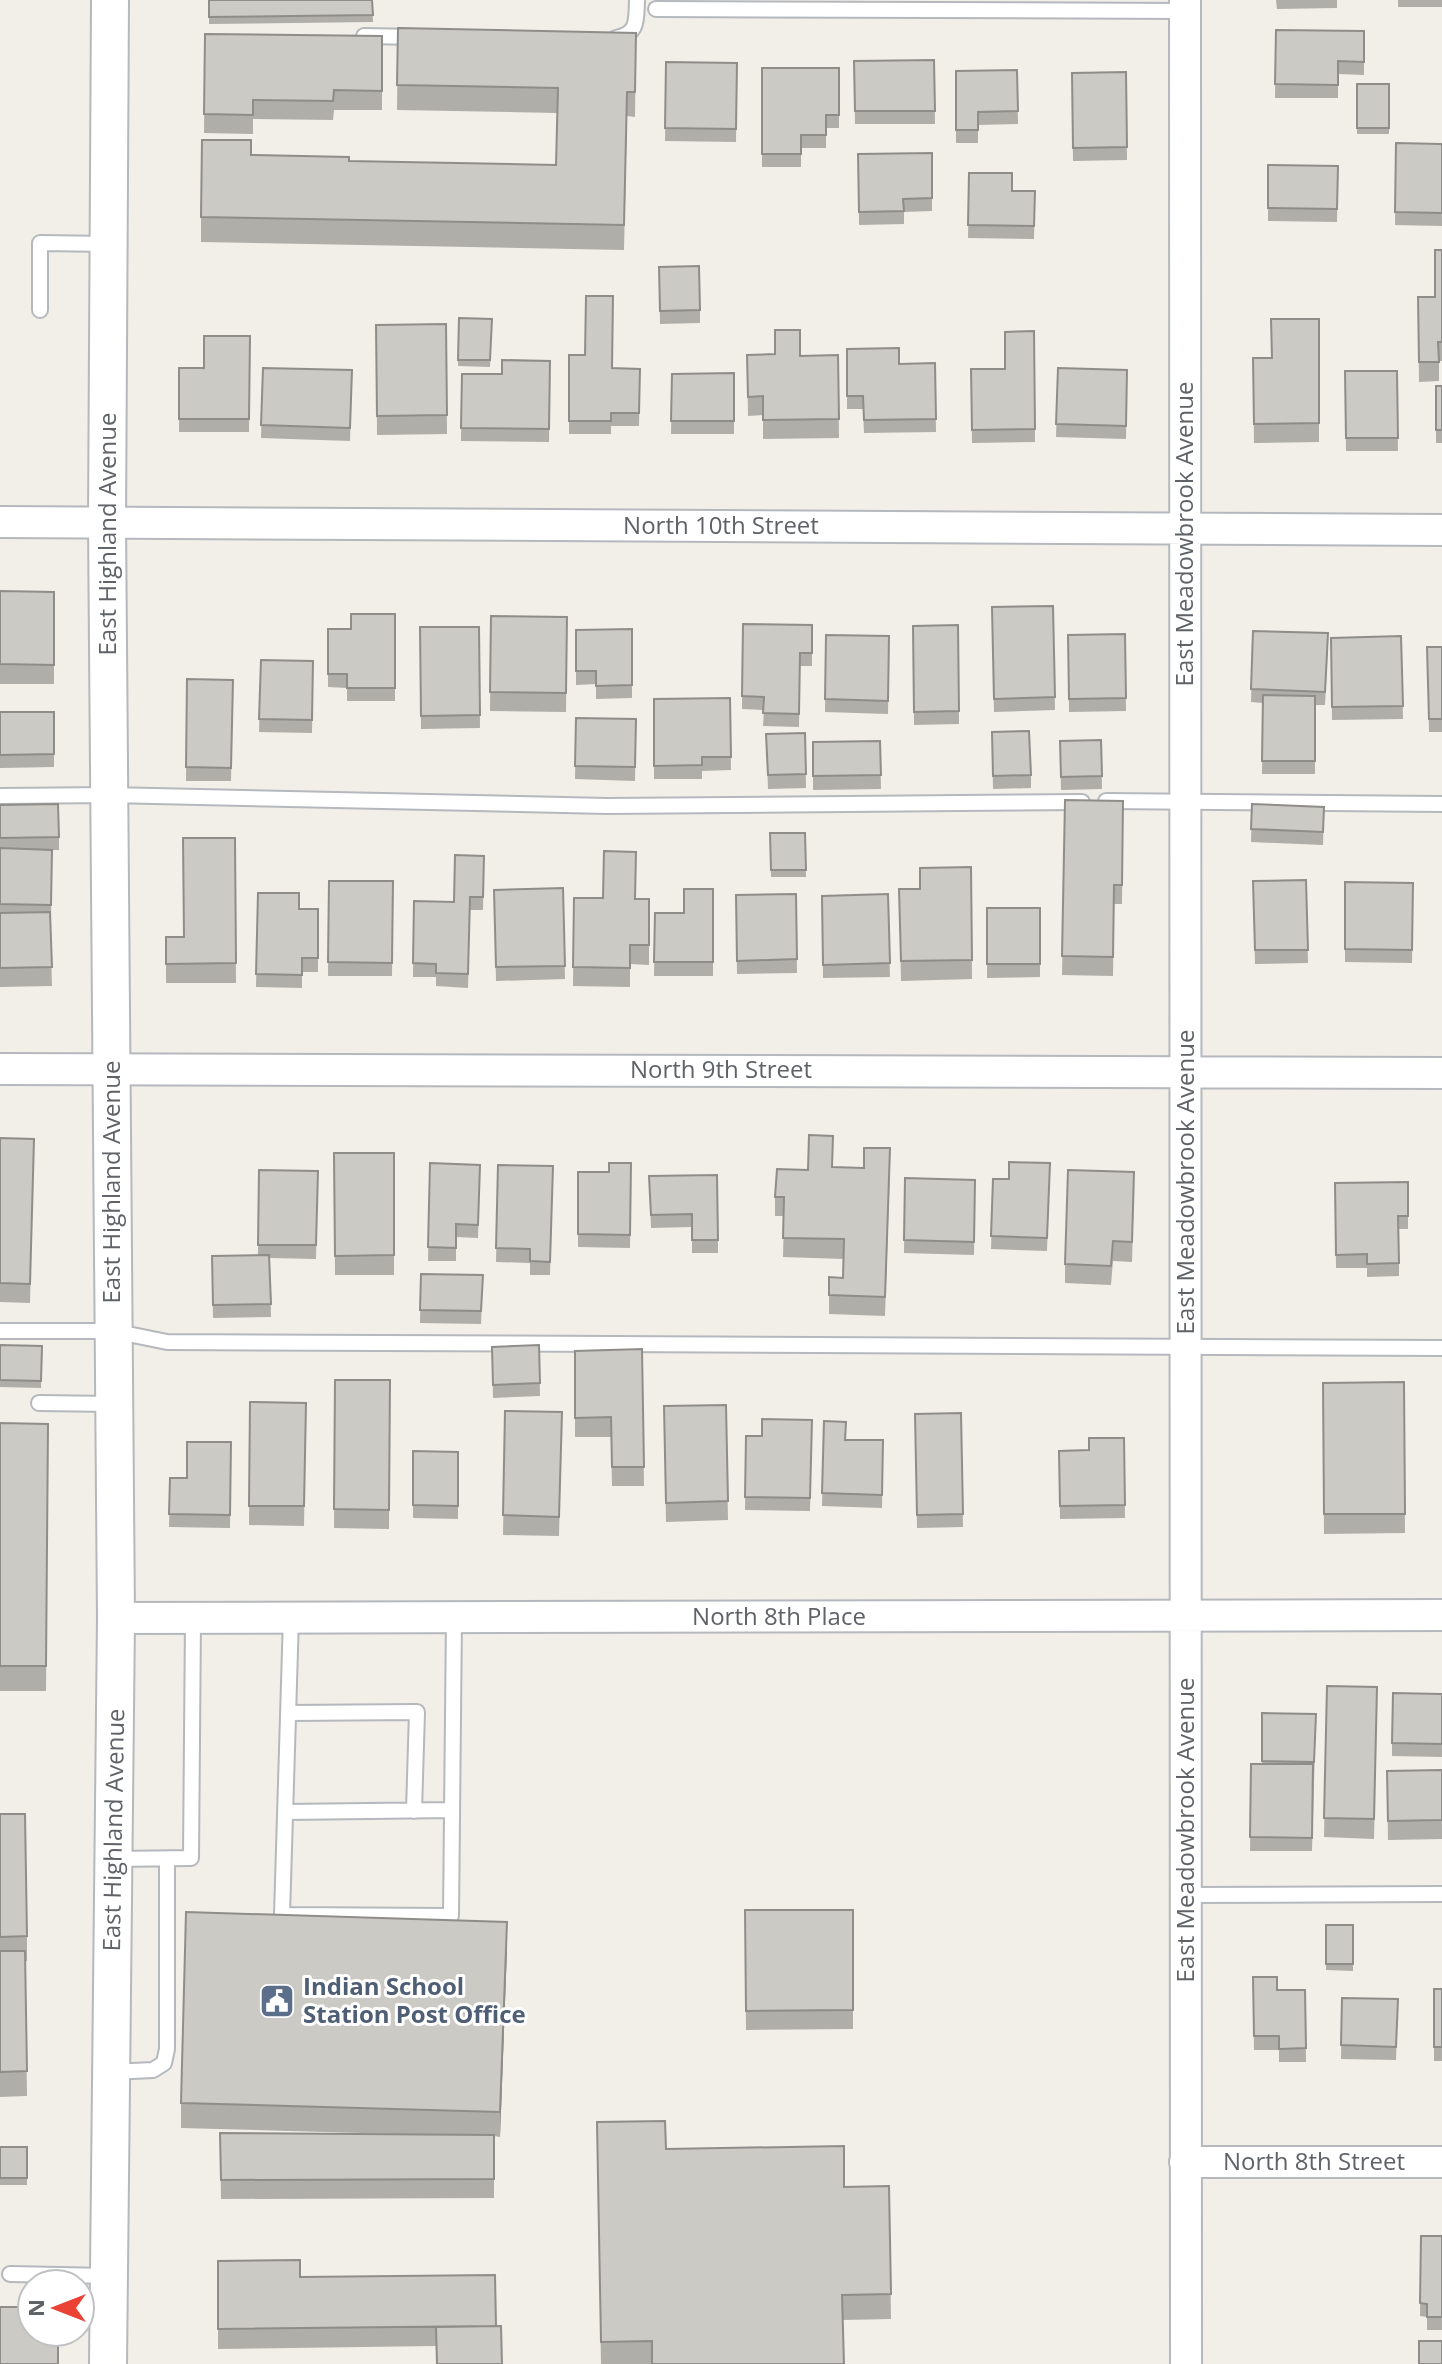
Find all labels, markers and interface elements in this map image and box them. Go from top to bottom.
street label: East Meadowbrook Avenue [1167,382,1200,686]
street label: East Highland Avenue [90,413,123,656]
street label: North 10th Street [623,508,819,541]
street label: East Meadowbrook Avenue [1168,1030,1201,1334]
street label: North 9th Street [630,1052,812,1085]
street label: East Highland Avenue [94,1061,127,1304]
street label: North 8th Place [692,1599,866,1632]
street label: East Meadowbrook Avenue [1168,1678,1201,1982]
street label: East Highland Avenue [94,1708,131,1952]
place label: Indian School Station Post Office [303,1969,526,2030]
public building icon: Indian School Station Post Office [258,1982,296,2020]
street label: North 8th Street [1223,2144,1405,2177]
north arrow [16,2268,96,2348]
text: N [20,2299,50,2317]

